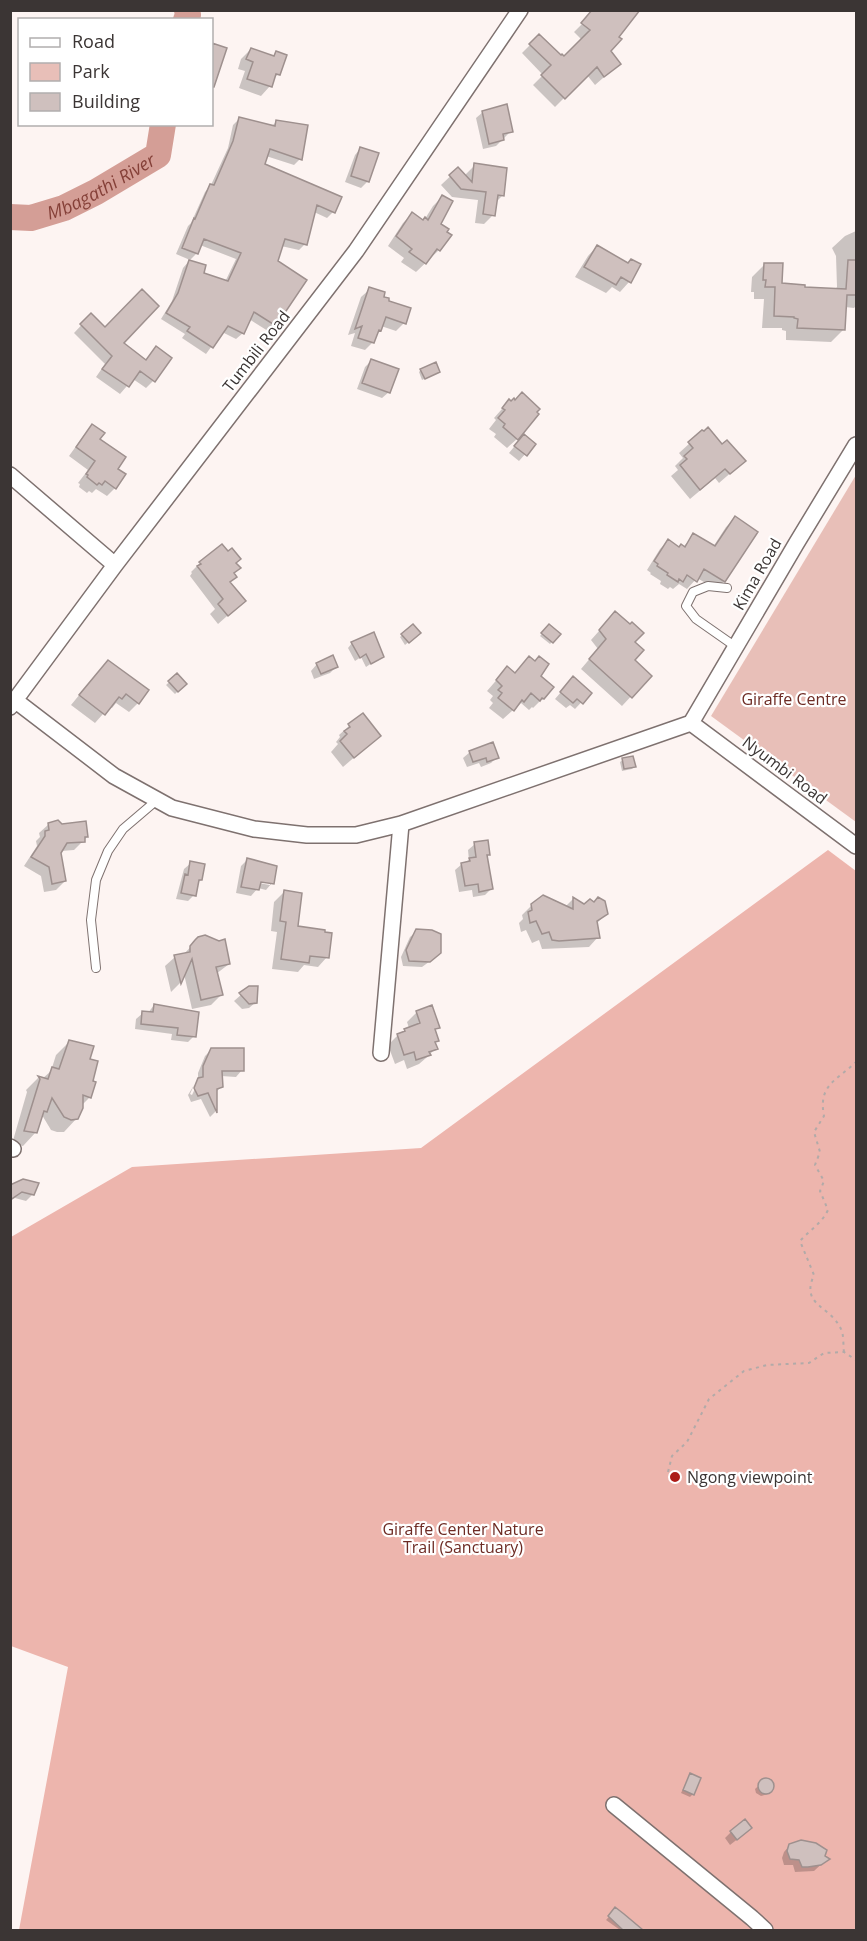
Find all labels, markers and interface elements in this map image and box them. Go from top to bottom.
legend [18,18,213,126]
text: Road [72,29,115,53]
text: Park [72,59,110,83]
text: Building [72,89,140,113]
water label: Mbagathi River [44,147,160,225]
street label: Tumbili Road [217,306,295,396]
street label: Kima Road [728,534,786,614]
park label: Giraffe Centre [741,688,847,710]
street label: Nyumbi Road [738,731,832,809]
place label: Ngong viewpoint [687,1466,813,1488]
marker: Ngong viewpoint [668,1470,682,1484]
park label: Giraffe Center Nature Trail (Sanctuary) [382,1518,544,1558]

